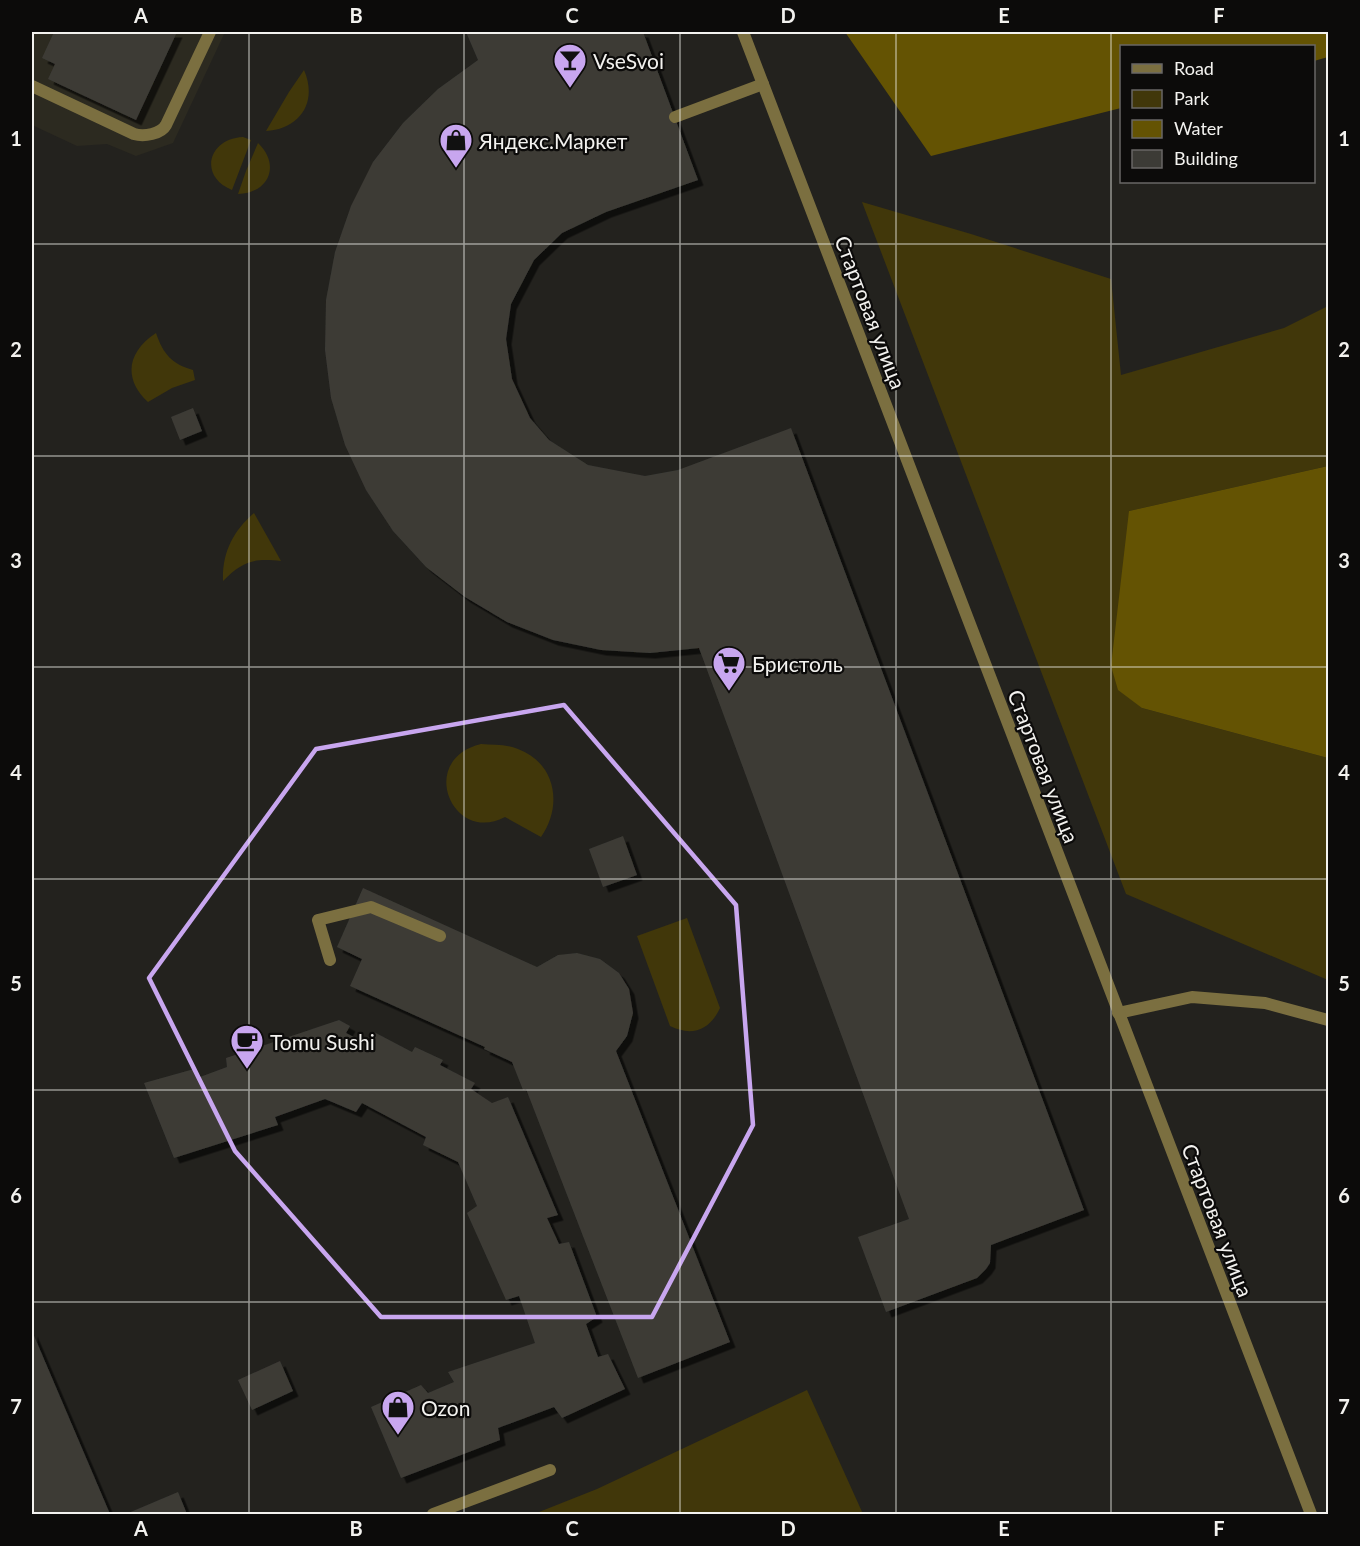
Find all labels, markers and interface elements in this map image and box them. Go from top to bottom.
text: A [133,3,148,27]
text: B [349,3,363,27]
text: C [565,3,579,27]
text: D [780,3,796,27]
text: E [998,3,1010,27]
text: F [1213,3,1225,27]
bar icon: VseSvoi [552,42,588,89]
legend [1120,45,1315,183]
place label: VseSvoi [593,48,664,73]
text: Road [1174,57,1214,79]
text: Park [1174,87,1210,109]
text: Water [1174,117,1223,139]
shop icon: Яндекс.Маркет [438,122,474,169]
text: 1 [10,126,22,150]
text: 1 [1338,126,1350,150]
place label: Яндекс.Маркет [478,128,628,153]
text: Building [1174,147,1238,169]
street label: Стартовая улица [830,232,912,392]
text: 2 [10,337,22,361]
text: 2 [1338,337,1350,361]
text: 3 [10,548,22,572]
text: 3 [1338,548,1350,572]
supermarket icon: Бристоль [711,645,747,692]
place label: Бристоль [752,651,843,676]
street label: Стартовая улица [1003,686,1085,846]
text: 4 [10,760,22,784]
text: 4 [1338,760,1350,784]
text: 5 [10,971,22,995]
text: 5 [1338,971,1350,995]
cafe icon: Tomu Sushi [229,1023,265,1070]
place label: Tomu Sushi [270,1029,375,1054]
street label: Стартовая улица [1177,1140,1259,1300]
text: 6 [10,1183,22,1207]
text: 6 [1338,1183,1350,1207]
shop icon: Ozon [380,1389,416,1436]
text: 7 [10,1394,22,1418]
text: 7 [1338,1394,1350,1418]
place label: Ozon [421,1395,471,1420]
text: A [133,1516,148,1540]
text: B [349,1516,363,1540]
text: C [565,1516,579,1540]
text: D [780,1516,796,1540]
text: E [998,1516,1010,1540]
text: F [1213,1516,1225,1540]

